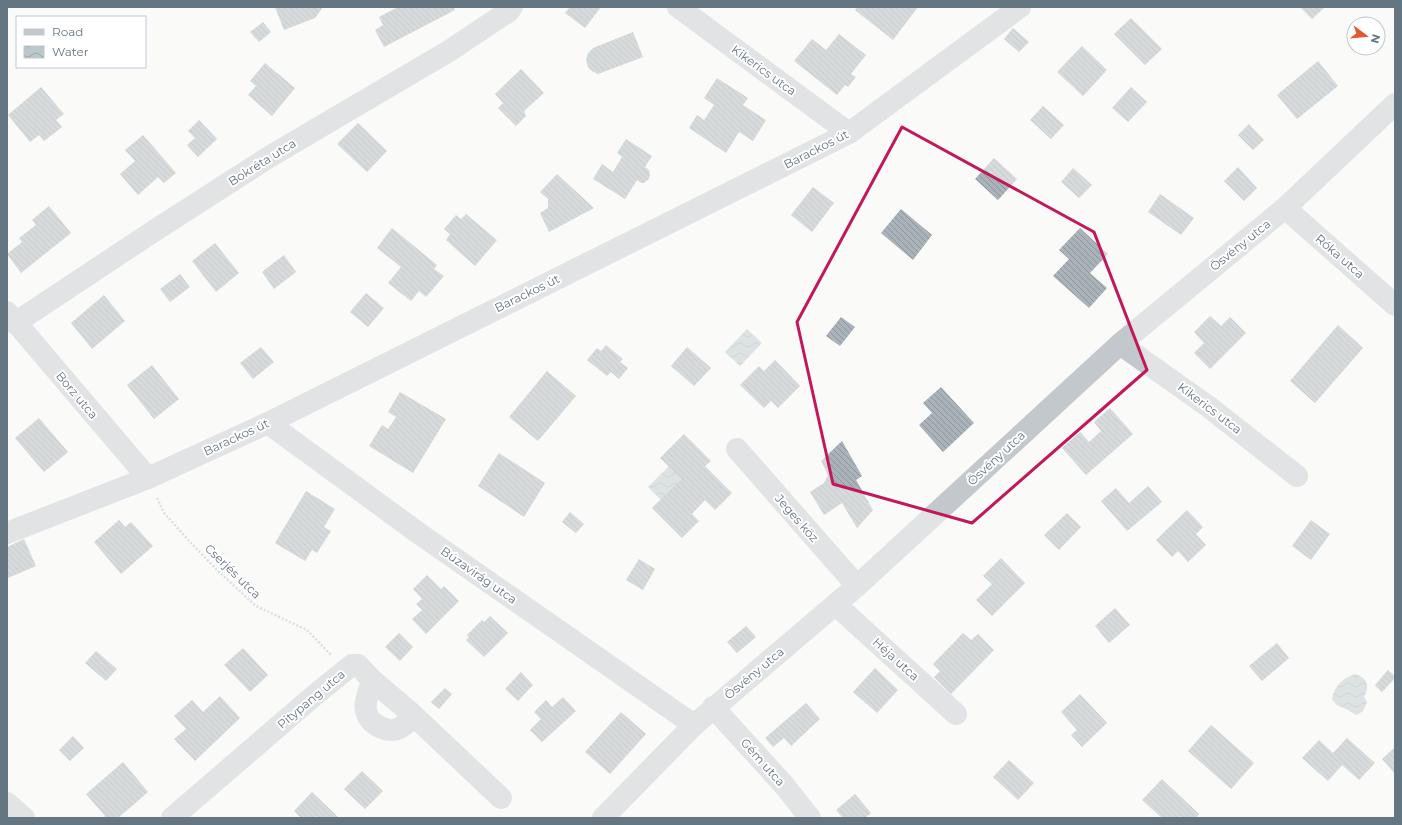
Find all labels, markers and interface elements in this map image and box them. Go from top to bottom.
legend [16,16,146,68]
north arrow [1346,16,1386,56]
text: Road [52,24,83,39]
text: N [1368,33,1384,45]
street label: Kikerics utca [729,42,799,98]
text: Water [52,44,89,59]
street label: Barackos út [781,126,851,172]
street label: Bokréta utca [225,135,299,189]
street label: Ösvény utca [1207,216,1273,274]
street label: Róka utca [1312,231,1368,281]
street label: Barackos út [492,271,562,315]
street label: Borz utca [53,368,101,422]
street label: Kikerics utca [1175,379,1245,437]
street label: Barackos út [201,415,271,459]
street label: Ösvény utca [964,427,1028,489]
street label: Jeges köz [772,490,822,545]
street label: Cserjés utca [202,540,264,602]
street label: Búzavirág utca [438,543,520,607]
street label: Héja utca [870,634,922,684]
street label: Ösvény utca [721,644,787,702]
street label: Pitypang utca [274,666,348,732]
street label: Gém utca [738,735,788,789]

